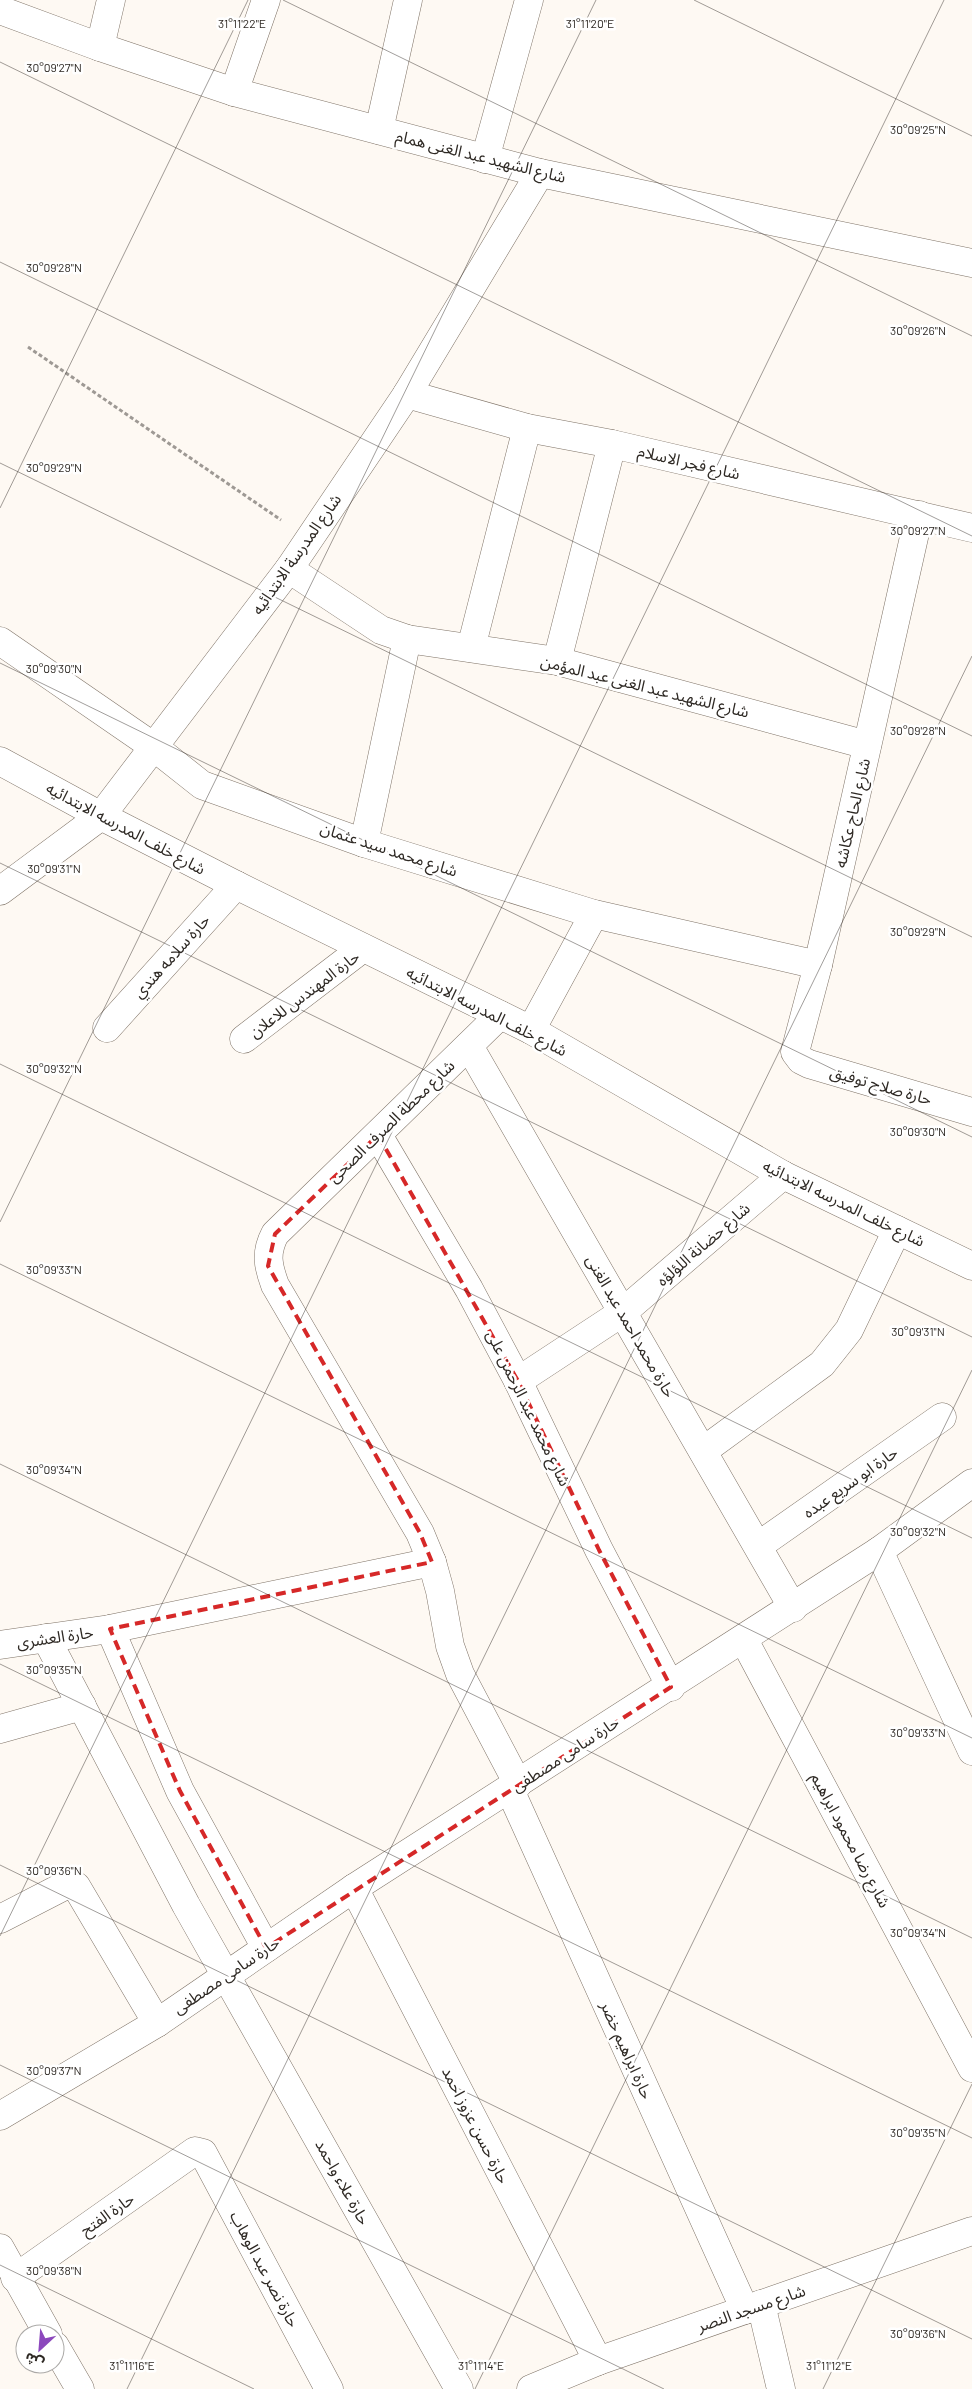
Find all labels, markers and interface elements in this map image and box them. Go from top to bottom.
text: 31°11'22"E [218,16,266,30]
text: 31°11'20"E [566,16,614,30]
text: 30°09'27"N [26,60,82,74]
text: 30°09'25"N [890,122,946,136]
street label: شارع الشهيد عبد الغنى همام [393,125,568,190]
text: 30°09'28"N [26,260,82,274]
text: 30°09'26"N [890,323,946,337]
street label: شارع فجر الاسلام [635,441,742,486]
text: 30°09'29"N [26,460,82,474]
street label: شارع المدرسة الابتدائيه [247,490,348,620]
text: 30°09'27"N [890,523,946,537]
street label: شارع الشهيد عبد الغنى عبد المؤمن [538,650,751,724]
text: 30°09'30"N [26,661,82,675]
text: 30°09'28"N [890,723,946,737]
street label: شارع الحاج عكاشه [830,756,877,870]
street label: شارع خلف المدرسه الابتدائيه [41,777,209,881]
street label: شارع محمد سيد عثمان [317,817,460,883]
text: 30°09'31"N [27,861,81,875]
street label: حارة سلامه هندي [128,910,216,1004]
text: 30°09'29"N [890,924,946,938]
street label: حارة المهندس للاعلان [245,946,363,1042]
street label: شارع خلف المدرسه الابتدائيه [402,962,571,1063]
street label: شارع محطة الصرف الصحى [323,1055,461,1189]
text: 30°09'32"N [26,1061,82,1075]
street label: حارة صلاح توفيق [827,1061,934,1112]
text: 30°09'30"N [890,1124,946,1138]
street label: شارع خلف المدرسه الابتدائيه [758,1155,928,1254]
street label: شارع حضانة اللؤلؤه [652,1198,756,1292]
street label: حارة محمد احمد عبد الغنى [582,1251,680,1401]
text: 30°09'33"N [26,1262,82,1276]
text: 30°09'31"N [891,1324,945,1338]
street label: شارع محمد عبد الرحمن على [480,1327,575,1491]
street label: حارة ابو سريع عبده [799,1442,903,1525]
text: 30°09'34"N [26,1462,82,1476]
text: 30°09'32"N [890,1524,946,1538]
street label: حارة العشرى [15,1622,95,1652]
text: 30°09'35"N [26,1662,82,1676]
street label: حارة سامى مصطفى [507,1712,623,1796]
text: 30°09'33"N [890,1725,946,1739]
street label: شارع رضا محمود ابراهيم [804,1769,895,1912]
text: 30°09'36"N [26,1863,82,1877]
text: 30°09'34"N [890,1925,946,1939]
street label: حارة سامى مصطفى [169,1932,283,2018]
street label: حارة ابراهيم خضر [593,1997,658,2103]
text: 30°09'37"N [26,2063,82,2077]
street label: حارة حسن عزوز احمد [438,2063,514,2187]
text: 30°09'35"N [890,2125,946,2139]
street label: حارة علاء واحمد [311,2136,375,2228]
street label: حارة الفتح [76,2188,140,2242]
street label: حارة نصر عبد الوهاب [226,2208,304,2330]
text: 30°09'38"N [26,2263,82,2277]
street label: شارع مسجد النصر [693,2280,809,2339]
north arrow [15,2324,65,2374]
text: 30°09'36"N [890,2326,946,2340]
text: ش [22,2349,46,2373]
text: 31°11'16"E [109,2358,155,2372]
text: 31°11'14"E [458,2358,504,2372]
text: 31°11'12"E [806,2358,852,2372]

